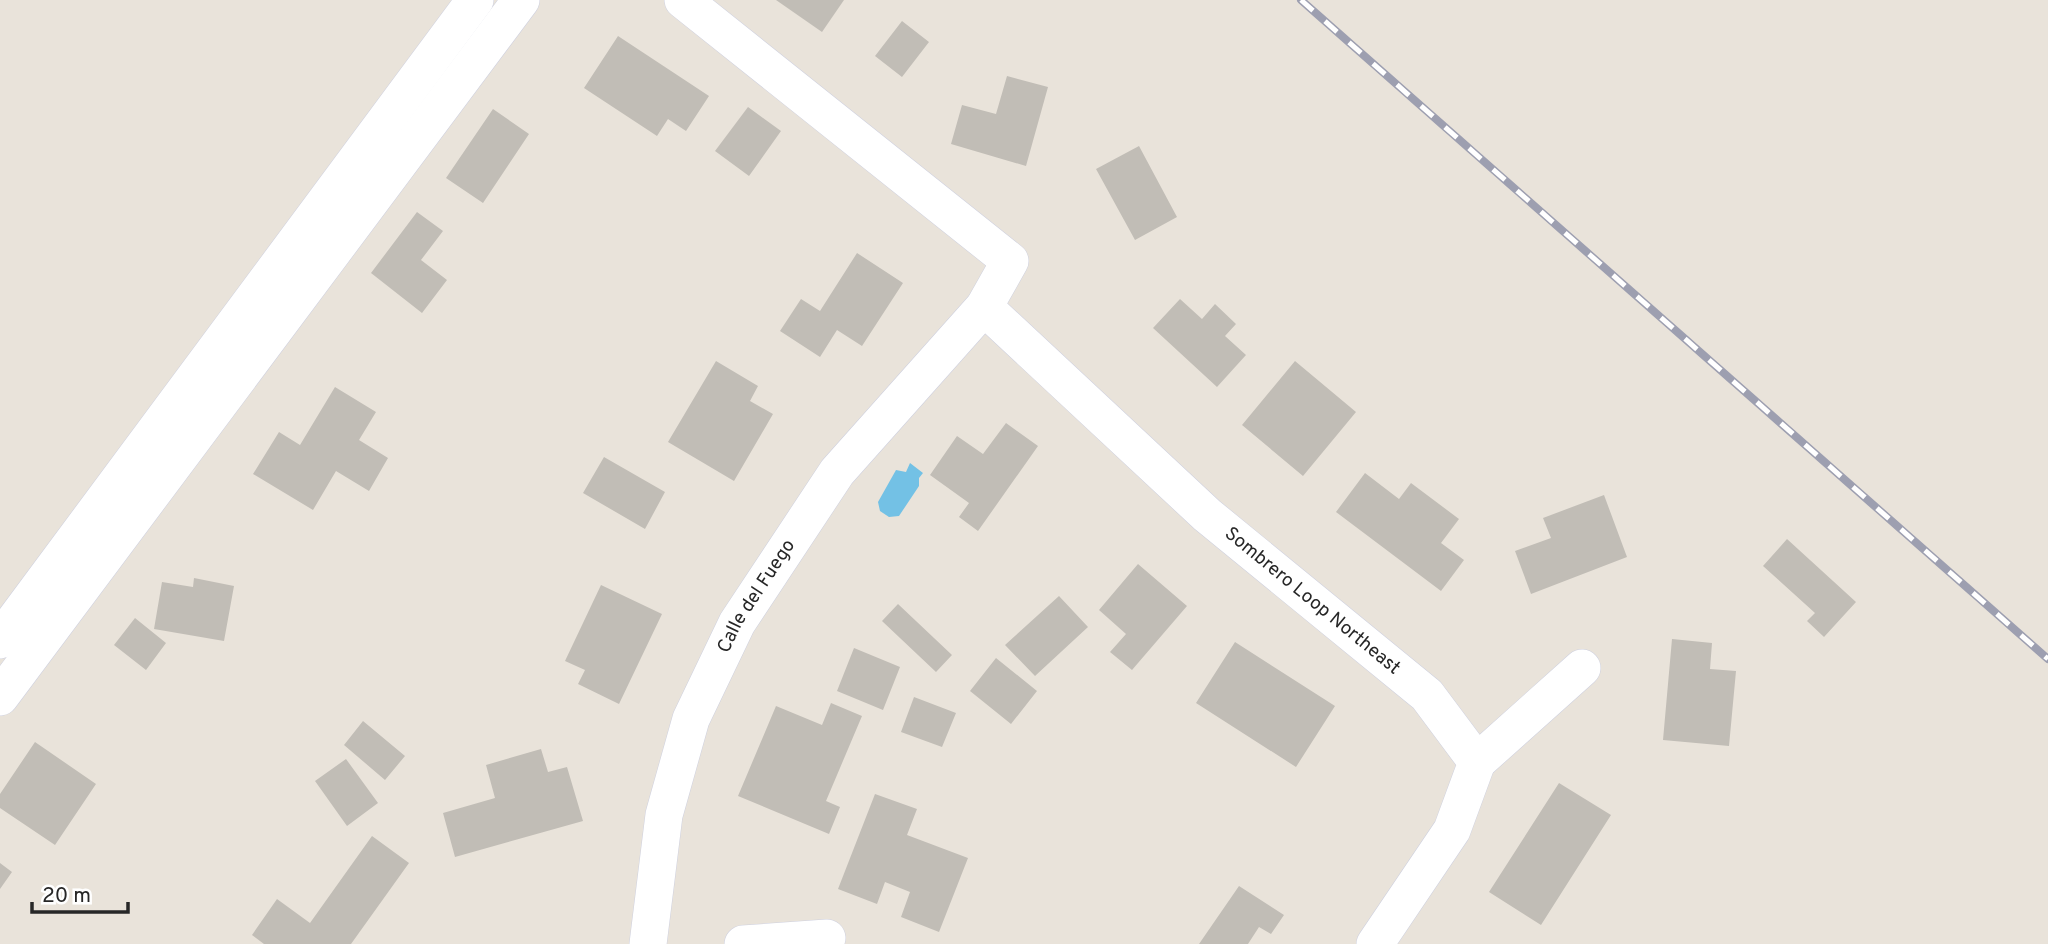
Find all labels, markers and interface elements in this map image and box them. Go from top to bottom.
street label: Sombrero Loop Northeast [1219,522,1405,680]
street label: Calle del Fuego [712,535,801,657]
scale bar [32,870,128,914]
text: 20 m [42,883,91,910]

